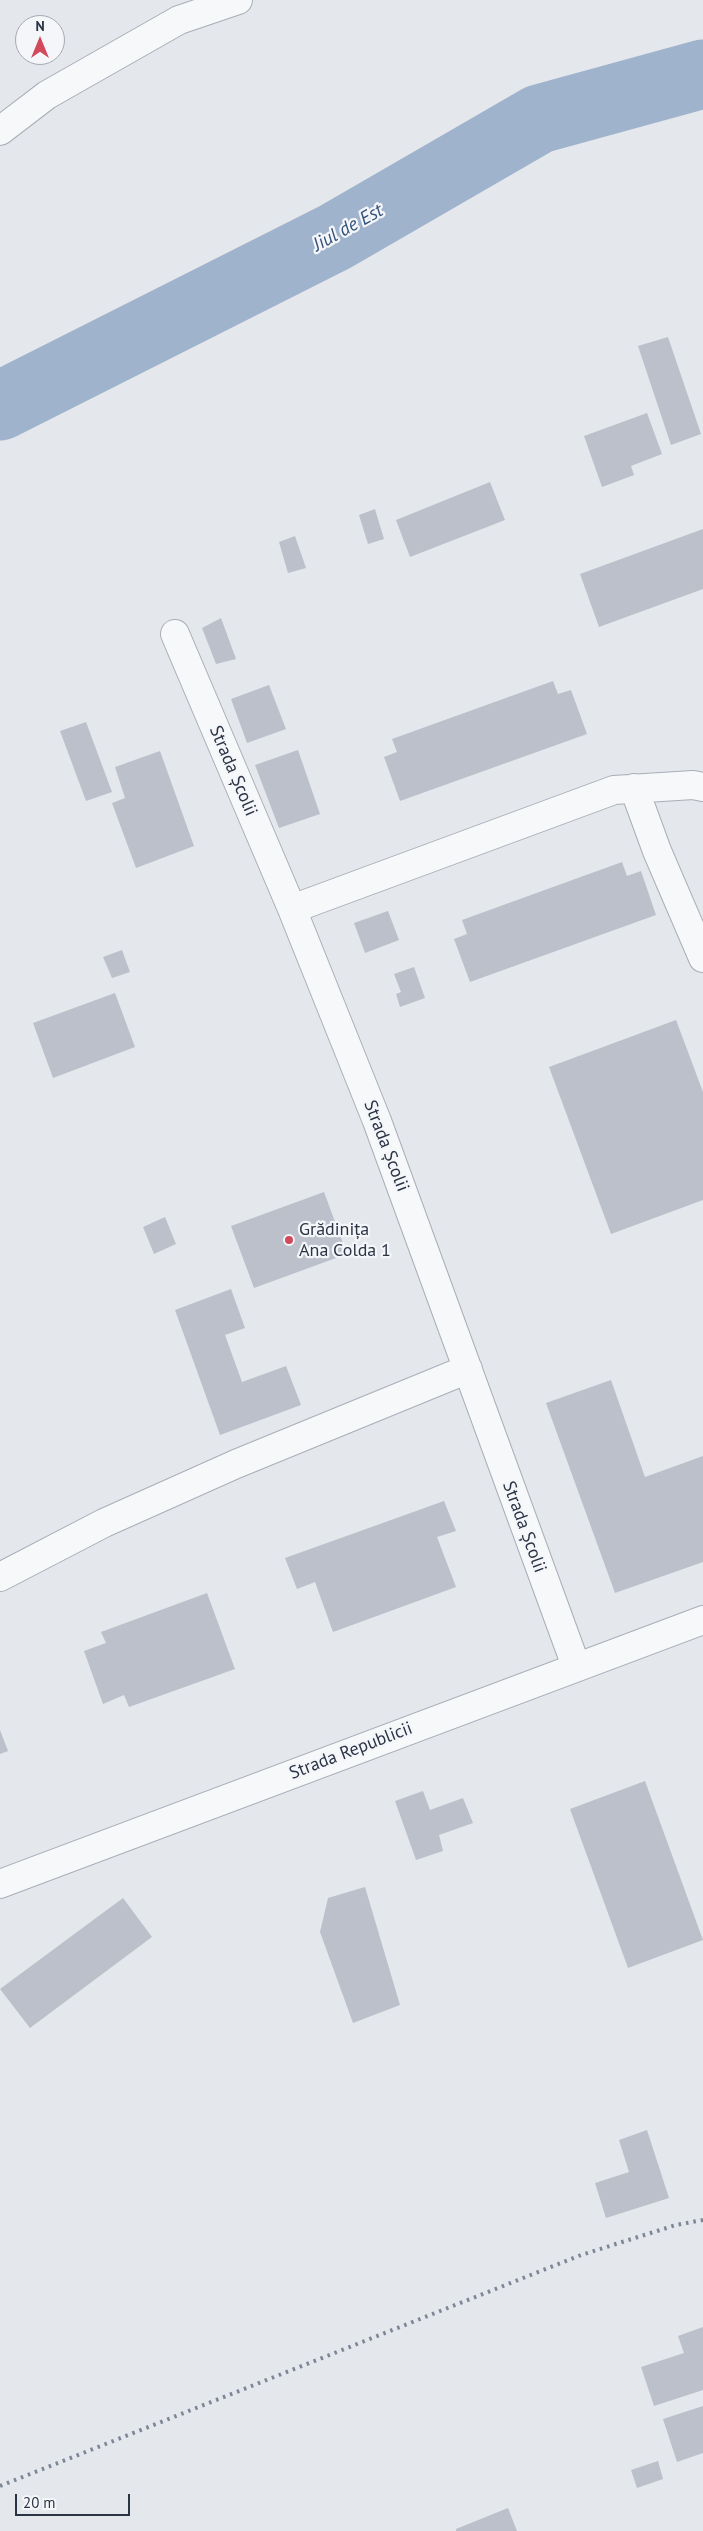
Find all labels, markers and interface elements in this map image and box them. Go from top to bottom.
north arrow [15,15,65,65]
text: N [35,17,45,35]
water label: Jiul de Est [309,199,387,257]
street label: Strada Școlii [204,723,262,819]
street label: Strada Școlii [359,1097,413,1195]
place label: Grădinița Ana Colda 1 [299,1219,391,1262]
marker: Grădinița Ana Colda 1 [283,1234,295,1246]
street label: Strada Școlii [497,1478,551,1576]
street label: Strada Republicii [286,1718,416,1784]
scale bar [18,2484,132,2516]
text: 20 m [23,2493,56,2512]

